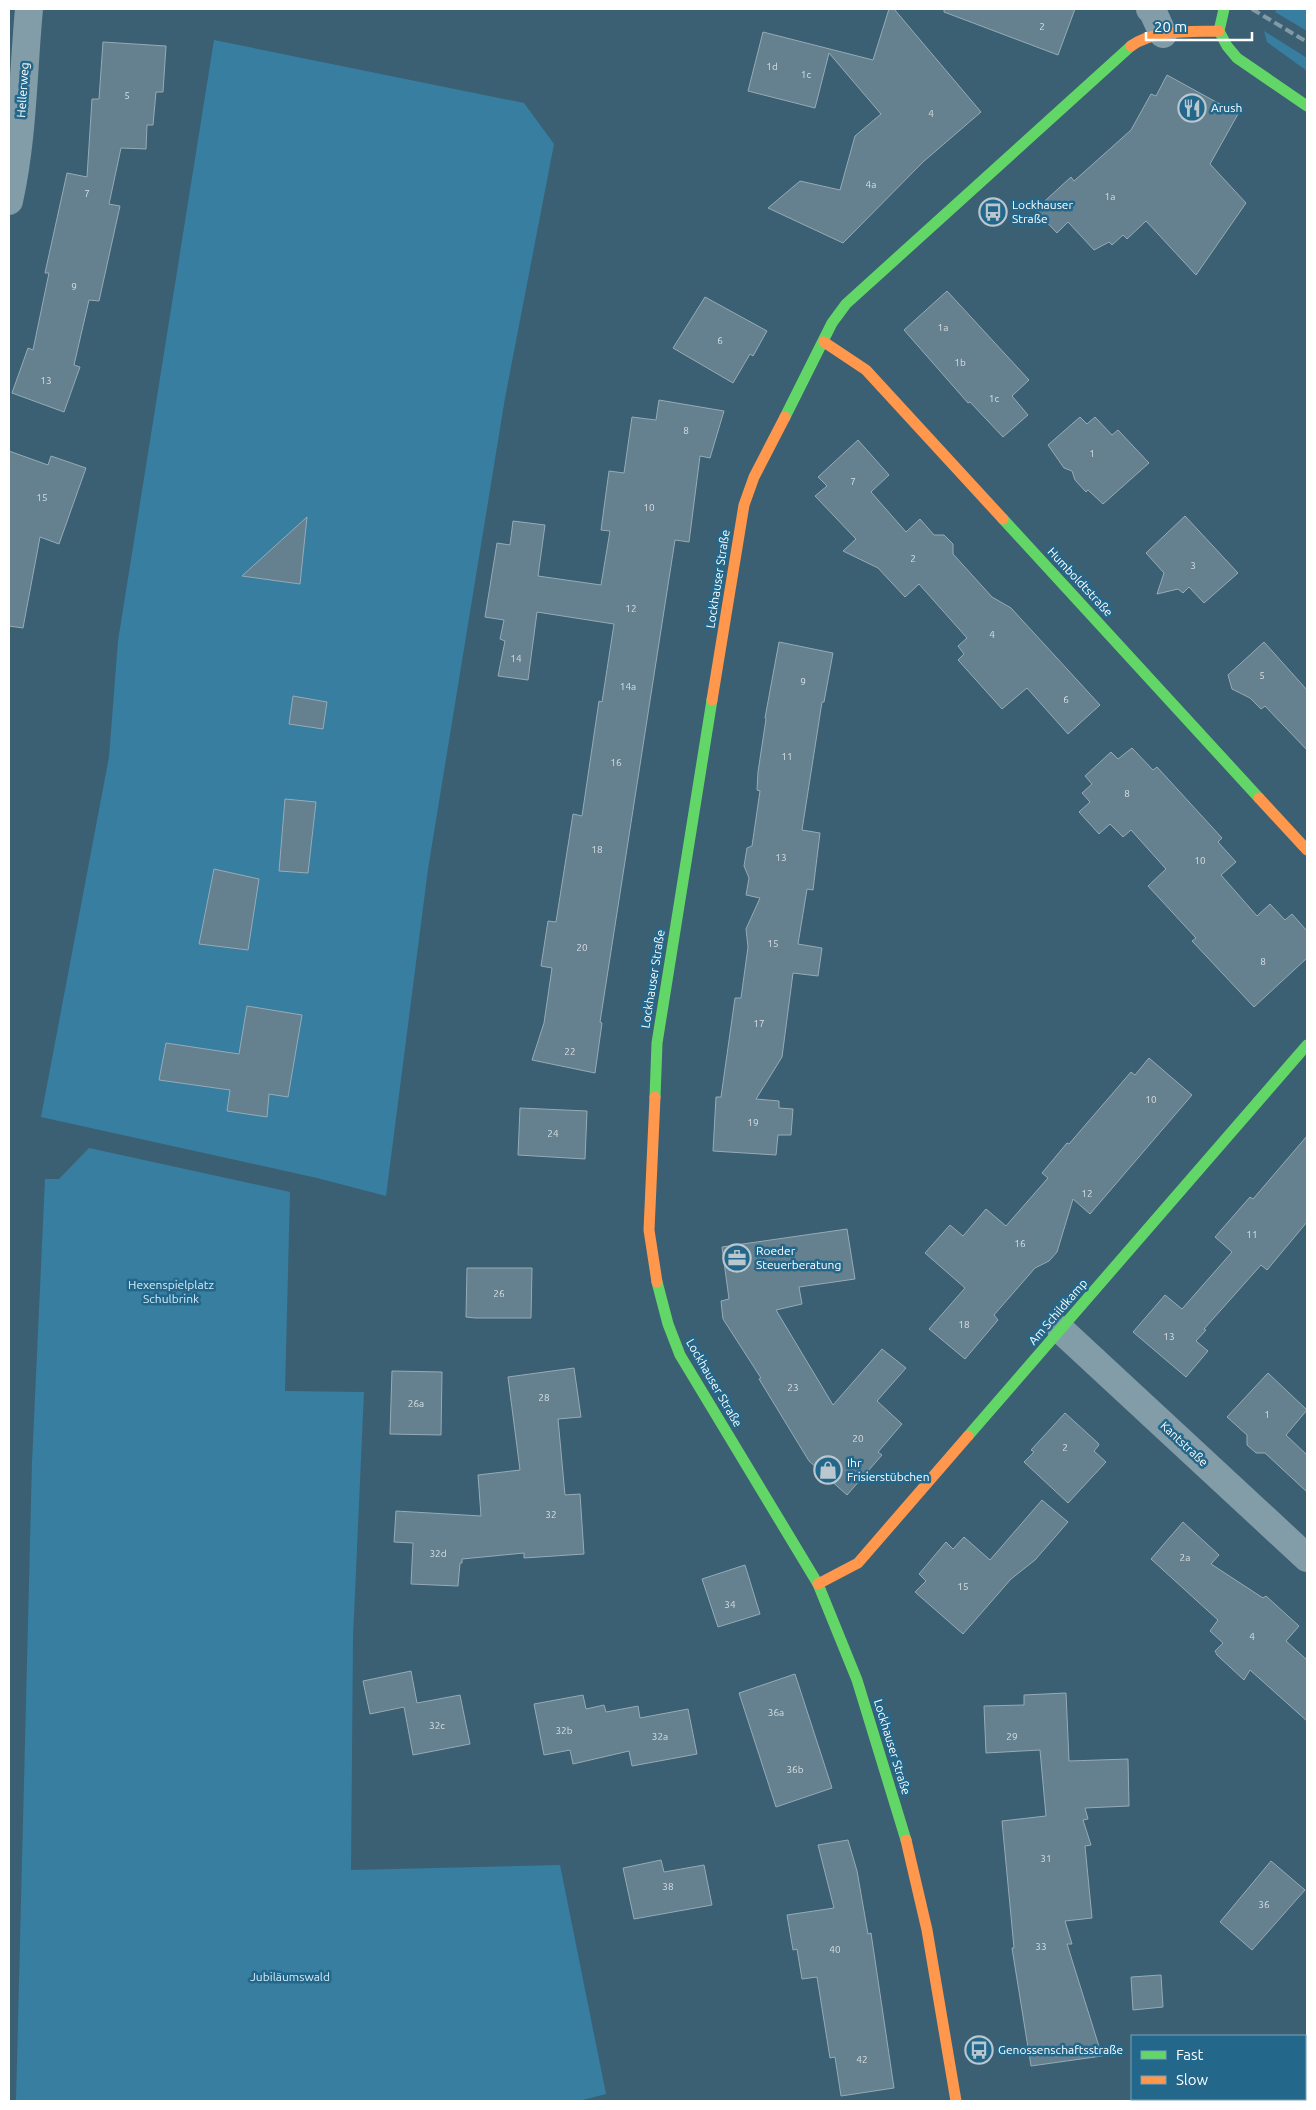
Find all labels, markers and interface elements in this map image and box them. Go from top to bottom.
scale bar [1146,10,1252,42]
text: 20 m [1154,18,1187,35]
house number: 2 [1039,21,1045,32]
house number: 1d [766,61,778,72]
street label: Hellerweg [14,62,31,118]
house number: 1c [801,69,811,80]
house number: 5 [124,90,130,101]
restaurant icon: Arush [1177,93,1207,123]
place label: Arush [1211,101,1242,114]
house number: 4 [928,108,934,119]
house number: 4a [866,179,876,190]
house number: 7 [84,188,90,199]
house number: 1a [1105,191,1115,202]
bus stop icon: Lockhauser Straße [978,197,1008,227]
place label: Lockhauser Straße [1012,198,1073,225]
house number: 9 [71,281,77,292]
house number: 1a [938,322,948,333]
house number: 6 [717,335,723,346]
house number: 1b [954,357,966,368]
house number: 13 [40,375,52,386]
house number: 1c [989,393,999,404]
house number: 8 [683,425,689,436]
house number: 1 [1089,448,1095,459]
house number: 7 [850,476,856,487]
house number: 15 [36,492,48,503]
house number: 10 [643,502,655,513]
street label: Lockhauser Straße [703,529,732,629]
street label: Humboldtstraße [1045,545,1115,619]
house number: 2 [910,553,916,564]
house number: 3 [1190,560,1196,571]
house number: 12 [625,603,637,614]
house number: 4 [989,629,995,640]
house number: 14 [510,653,522,664]
house number: 5 [1259,670,1265,681]
house number: 9 [800,676,806,687]
house number: 14a [620,681,636,692]
house number: 6 [1063,694,1069,705]
house number: 11 [781,751,793,762]
house number: 16 [610,757,622,768]
house number: 8 [1124,788,1130,799]
house number: 18 [591,844,603,855]
house number: 13 [775,852,787,863]
house number: 10 [1194,855,1206,866]
street label: Lockhauser Straße [638,929,667,1029]
house number: 15 [767,938,779,949]
house number: 20 [576,942,588,953]
house number: 8 [1260,956,1266,967]
house number: 17 [753,1018,765,1029]
house number: 22 [564,1046,576,1057]
house number: 10 [1145,1094,1157,1105]
house number: 19 [747,1117,759,1128]
house number: 24 [547,1128,559,1139]
house number: 12 [1081,1188,1093,1199]
house number: 11 [1246,1229,1258,1240]
house number: 16 [1014,1238,1026,1249]
office icon: Roeder Steuerberatung [722,1243,752,1273]
place label: Roeder Steuerberatung [756,1244,841,1271]
street label: Am Schildkamp [1026,1276,1090,1347]
park label: Hexenspielplatz Schulbrink [128,1278,214,1305]
house number: 26 [493,1288,505,1299]
house number: 18 [958,1319,970,1330]
house number: 13 [1163,1331,1175,1342]
street label: Lockhauser Straße [684,1336,745,1429]
house number: 23 [787,1382,799,1393]
house number: 28 [538,1392,550,1403]
house number: 26a [408,1398,424,1409]
house number: 1 [1264,1409,1270,1420]
street label: Kantstraße [1158,1419,1211,1469]
house number: 20 [852,1433,864,1444]
house number: 2 [1062,1442,1068,1453]
shop icon: Ihr Frisierstübchen [813,1455,843,1485]
place label: Ihr Frisierstübchen [847,1456,930,1483]
house number: 32 [545,1509,557,1520]
house number: 32d [429,1548,447,1559]
house number: 2a [1180,1552,1190,1563]
house number: 15 [957,1581,969,1592]
house number: 34 [724,1599,736,1610]
house number: 4 [1249,1631,1255,1642]
street label: Lockhauser Straße [872,1697,913,1796]
house number: 36a [768,1707,784,1718]
house number: 32c [429,1720,445,1731]
house number: 32b [555,1725,573,1736]
house number: 32a [652,1731,668,1742]
house number: 29 [1006,1731,1018,1742]
house number: 36b [786,1764,804,1775]
house number: 31 [1040,1853,1052,1864]
house number: 38 [662,1881,674,1892]
house number: 36 [1258,1899,1270,1910]
house number: 33 [1035,1941,1047,1952]
house number: 40 [829,1944,841,1955]
park label: Jubiläumswald [250,1970,330,1983]
bus stop icon: Genossenschaftsstraße [964,2035,994,2065]
legend [1131,2035,1306,2100]
place label: Genossenschaftsstraße [998,2043,1123,2056]
text: Fast [1176,2046,1204,2063]
house number: 42 [856,2054,868,2065]
text: Slow [1176,2071,1209,2088]

